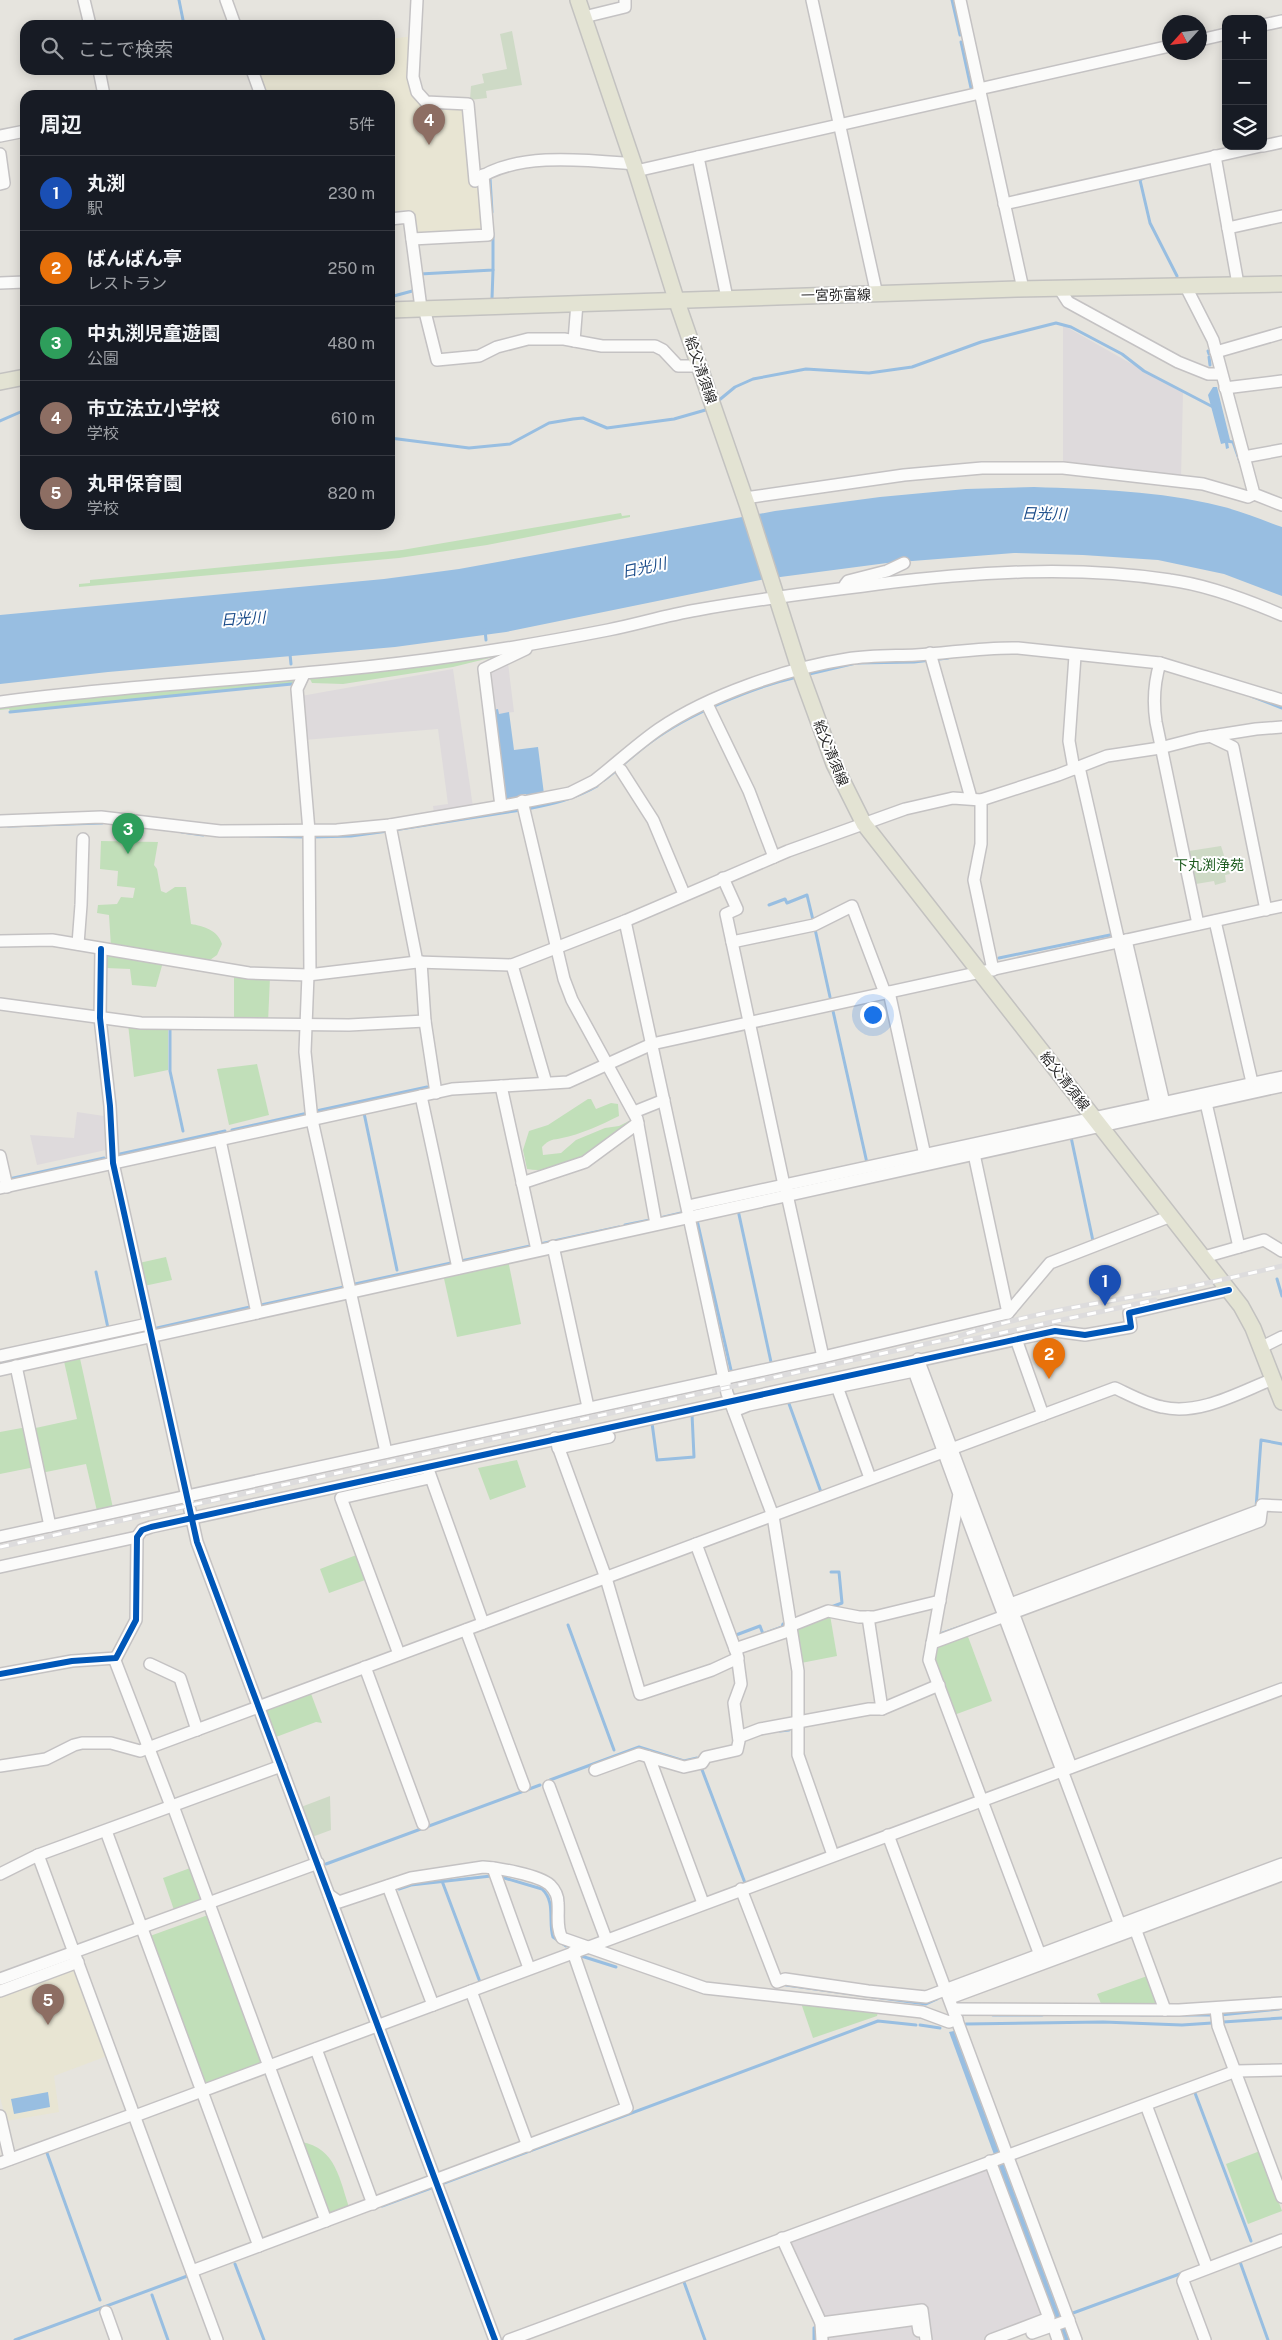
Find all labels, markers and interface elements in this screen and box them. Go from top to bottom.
north arrow [1162,15,1207,60]
map controls [1222,15,1267,150]
button: + [1222,15,1267,60]
search box [20,20,395,75]
icon: search [38,34,66,62]
text: ここで検索 [78,38,173,60]
button: − [1222,60,1267,105]
pin: 4 [413,104,445,145]
button: layers [1222,105,1267,150]
text: 周辺 [40,112,82,137]
text: 5件 [349,115,375,134]
text: 丸渕 [87,172,125,194]
text: 1 [53,184,59,203]
text: 230 m [328,184,375,203]
text: 駅 [87,199,103,218]
text: ばんばん亭 [87,247,182,269]
text: 2 [51,259,61,278]
text: 250 m [328,259,375,278]
text: レストラン [87,274,167,293]
street label: 一宮弥富線 [801,286,871,304]
text: 中丸渕児童遊園 [87,322,220,344]
text: 3 [51,334,61,353]
text: 480 m [327,334,375,353]
street label: 給父清須線 [682,334,720,406]
text: 公園 [87,349,119,368]
text: 市立法立小学校 [87,397,220,419]
text: 4 [51,409,61,428]
text: 610 m [331,409,375,428]
text: 学校 [87,424,119,443]
text: 丸甲保育園 [87,472,182,494]
text: 5 [51,484,61,503]
text: 820 m [328,484,375,503]
text: 学校 [87,499,119,518]
water label: 日光川 [1021,505,1069,522]
water label: 日光川 [620,554,670,581]
water label: 日光川 [220,608,268,629]
street label: 給父清須線 [810,718,852,788]
pin: 3 [112,813,144,854]
park label: 下丸渕浄苑 [1174,857,1244,873]
your location [860,1002,886,1028]
street label: 給父清須線 [1037,1048,1093,1114]
pin: 1 [1089,1265,1121,1306]
pin: 2 [1033,1338,1065,1379]
pin: 5 [32,1984,64,2025]

